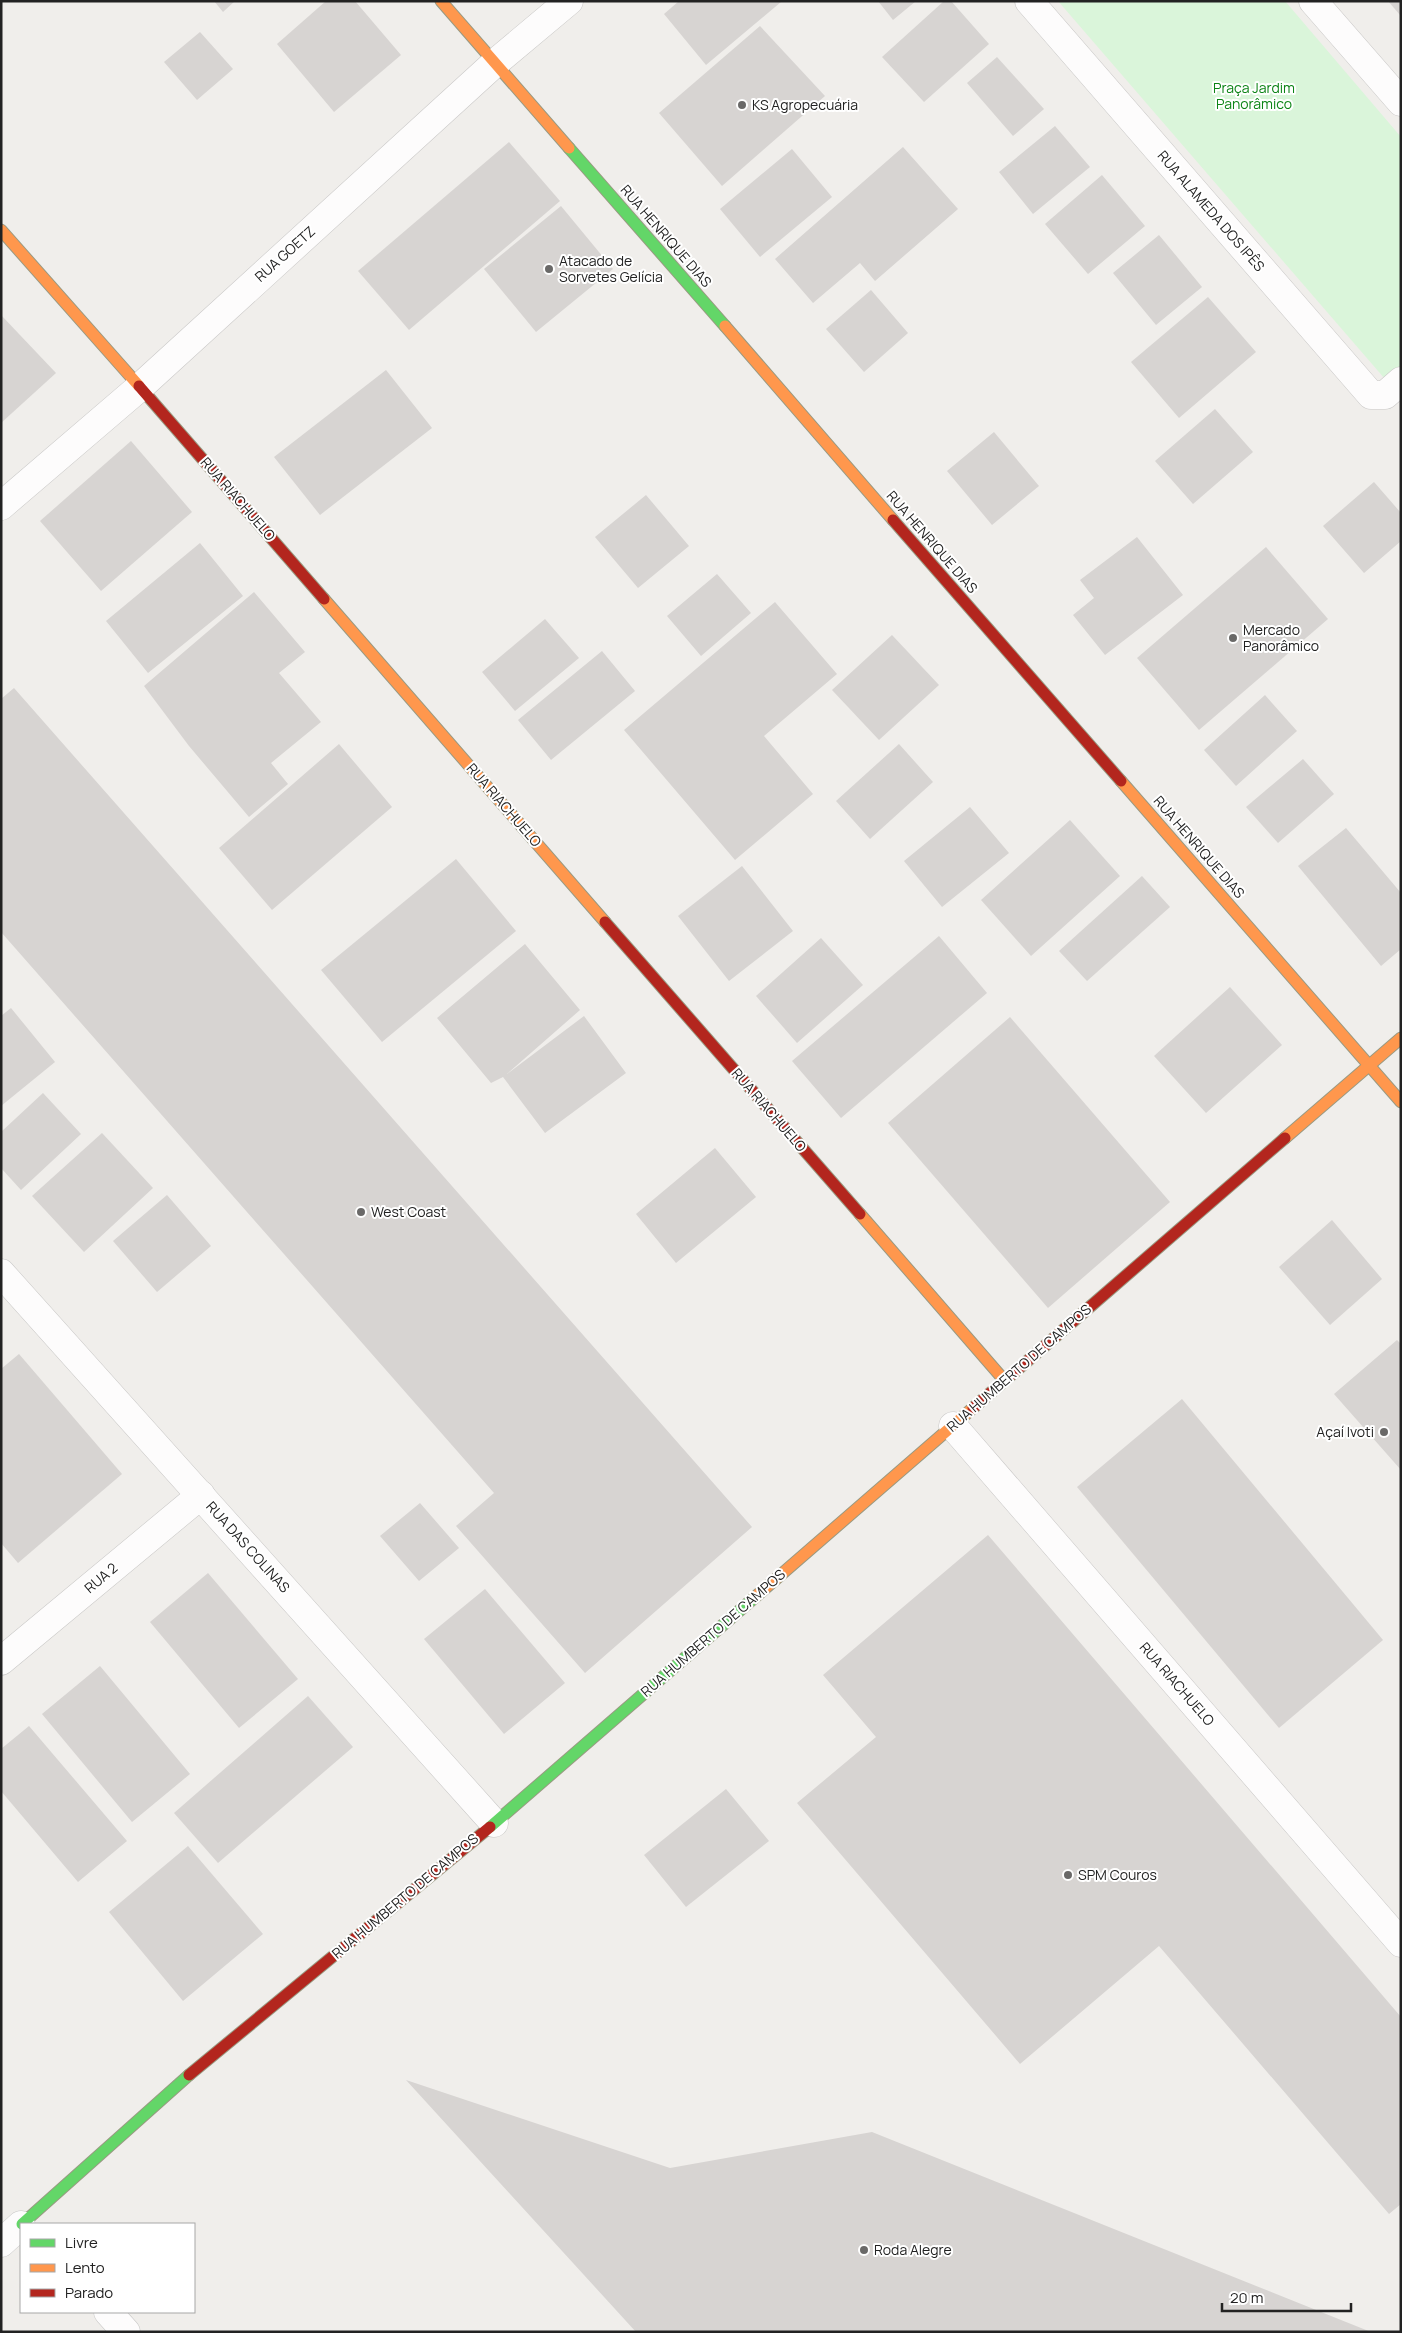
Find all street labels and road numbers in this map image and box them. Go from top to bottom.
street label: RUA ALAMEDA DOS IPÊS [1154,146,1269,275]
street label: RUA HENRIQUE DIAS [617,180,716,291]
street label: RUA GOETZ [250,222,319,286]
street label: RUA RIACHUELO [197,453,280,545]
street label: RUA HENRIQUE DIAS [883,486,982,597]
street label: RUA RIACHUELO [463,759,546,851]
street label: RUA HENRIQUE DIAS [1150,791,1249,902]
street label: RUA RIACHUELO [728,1064,811,1156]
street label: RUA HUMBERTO DE CAMPOS [942,1299,1095,1436]
street label: RUA DAS COLINAS [202,1497,295,1597]
street label: RUA 2 [80,1558,121,1597]
street label: RUA HUMBERTO DE CAMPOS [636,1564,789,1701]
street label: RUA RIACHUELO [1136,1638,1219,1730]
street label: RUA HUMBERTO DE CAMPOS [328,1828,482,1963]

